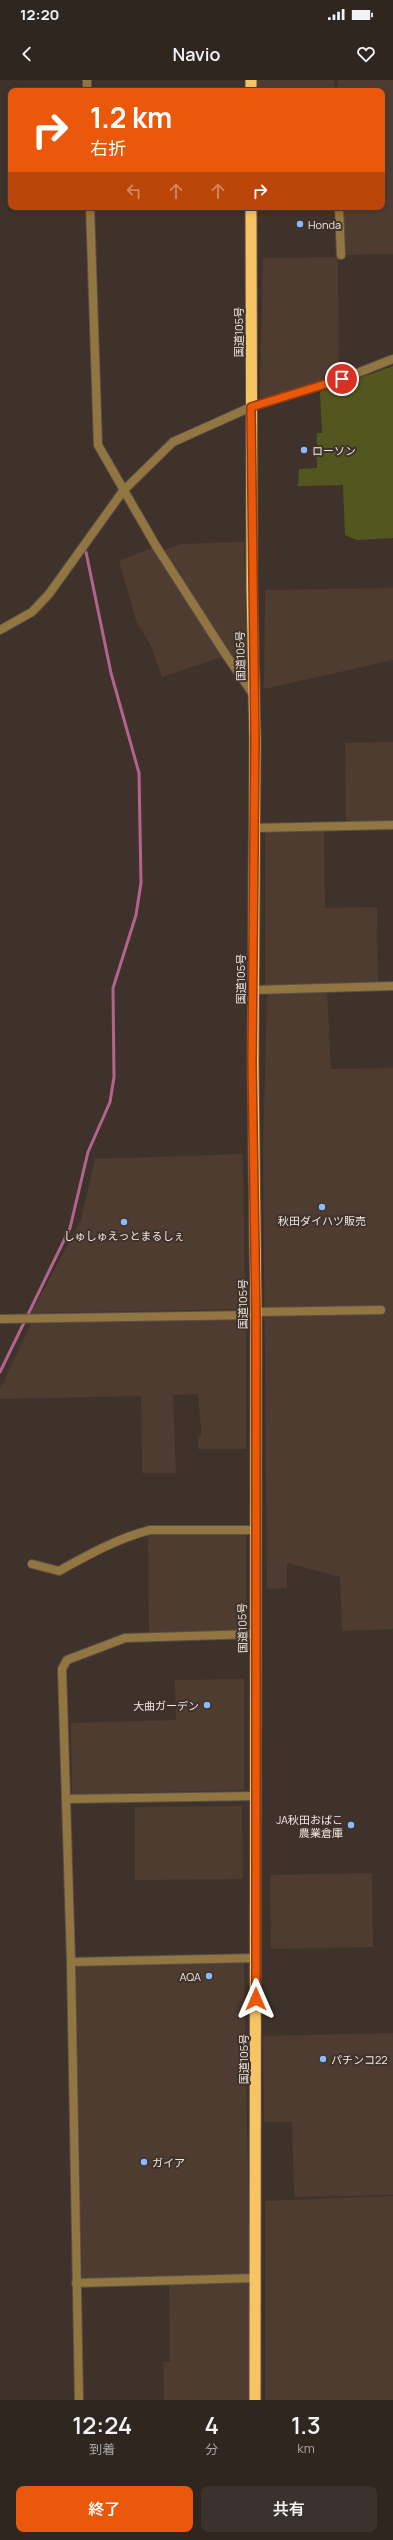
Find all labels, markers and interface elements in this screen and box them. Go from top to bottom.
text: 12:20 [20,4,59,25]
text: Navio [172,42,221,66]
icon: back [16,43,38,65]
icon: heart [355,43,377,65]
text: 1.2 km [90,98,172,136]
icon: right [24,104,76,156]
text: 右折 [90,136,126,160]
icon: left [123,180,145,202]
icon: ahead [165,180,187,202]
icon: ahead [207,180,229,202]
icon: right [249,180,271,202]
place label: Honda [308,217,341,232]
marker: Honda [295,219,305,229]
street label: 国道105号 [231,307,246,357]
pin [325,362,359,396]
icon: arrive [331,368,353,390]
place label: ローソン [312,443,356,458]
marker: ローソン [299,445,309,455]
street label: 国道105号 [232,631,248,681]
street label: 国道105号 [233,954,248,1004]
marker: 秋田ダイハツ販売 [317,1202,327,1212]
place label: 秋田ダイハツ販売 [278,1213,366,1228]
marker: しゅしゅえっとまるしぇ [119,1217,129,1227]
place label: しゅしゅえっとまるしぇ [64,1228,185,1243]
street label: 国道105号 [235,1279,250,1329]
street label: 国道105号 [234,1603,250,1653]
place label: 大曲ガーデン [133,1698,199,1713]
marker: 大曲ガーデン [202,1700,212,1710]
place label: JA秋田おばこ 農業倉庫 [276,1812,343,1840]
marker: JA秋田おばこ 農業倉庫 [346,1820,356,1830]
place label: AQA [180,1969,201,1984]
marker: AQA [204,1971,214,1981]
position arrow [235,1978,277,2020]
street label: 国道105号 [236,2034,251,2084]
place label: パチンコ22 [331,2052,388,2067]
marker: パチンコ22 [318,2054,328,2064]
place label: ガイア [152,2155,185,2170]
marker: ガイア [139,2157,149,2167]
text: 12:24 [72,2408,132,2441]
text: 4 [204,2408,219,2441]
text: 1.3 [291,2408,321,2441]
text: km [297,2439,315,2457]
text: 到着 [89,2440,115,2458]
text: 分 [205,2440,218,2458]
button: 終了 [16,2486,193,2532]
button: 共有 [201,2486,377,2532]

